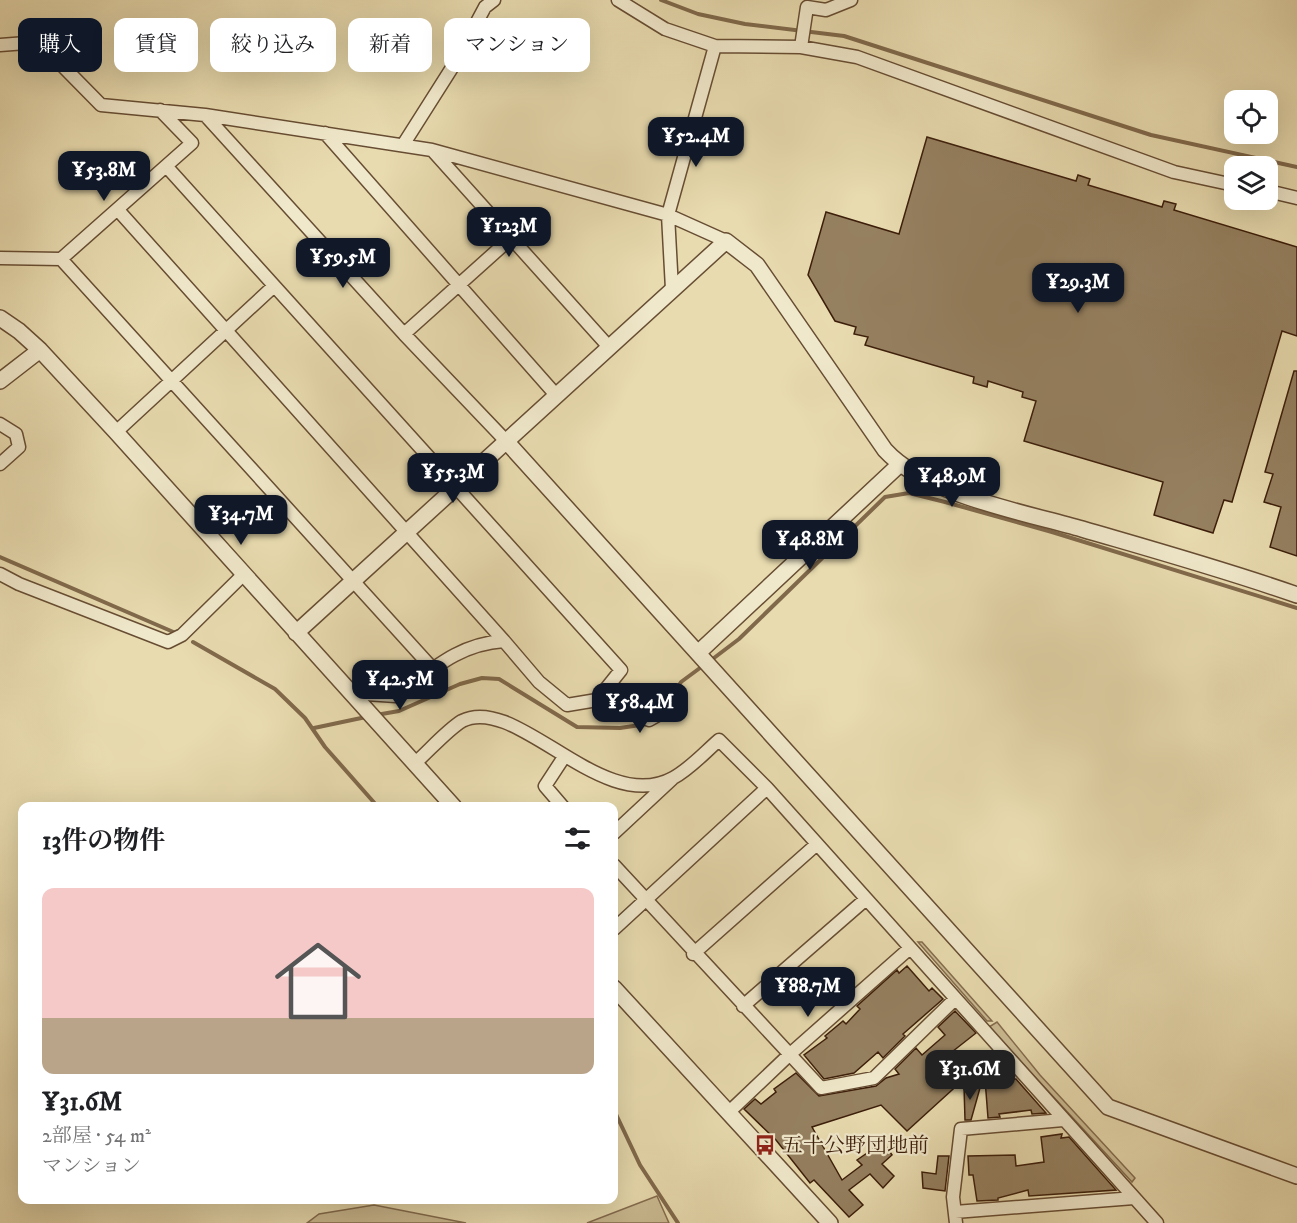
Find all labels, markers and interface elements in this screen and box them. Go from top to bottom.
chip: 購入 [18,18,102,72]
chip: 賃貸 [114,18,198,72]
chip: 絞り込み [210,18,336,72]
chip: 新着 [348,18,432,72]
chip: マンション [444,18,590,72]
map controls [1224,90,1278,210]
button: locate [1224,90,1278,144]
pin: ¥52.4M [647,117,745,168]
text: ¥52.4M [662,124,730,149]
pin: ¥53.8M [55,151,153,202]
button: layers [1224,156,1278,210]
text: ¥53.8M [72,158,136,183]
pin: ¥123M [467,207,551,258]
text: ¥123M [481,214,537,239]
pin: ¥59.5M [294,238,392,289]
text: ¥59.5M [310,245,376,270]
pin: ¥29.3M [1029,263,1127,314]
text: ¥29.3M [1046,270,1110,295]
pin: ¥55.3M [404,453,502,504]
pin: ¥48.9M [903,457,1001,508]
text: ¥55.3M [421,460,485,485]
text: ¥48.9M [918,464,986,489]
pin: ¥34.7M [192,495,290,546]
text: ¥34.7M [208,502,274,527]
pin: ¥48.8M [761,520,859,571]
text: ¥48.8M [776,527,844,552]
pin: ¥42.5M [351,660,449,711]
text: ¥42.5M [366,667,434,692]
pin: ¥58.4M [591,683,689,734]
text: ¥58.4M [606,690,674,715]
icon: filters [561,822,594,855]
text: 13件の物件 [42,825,165,858]
icon: home [264,927,372,1035]
pin: ¥88.7M [759,967,857,1018]
text: ¥88.7M [775,974,841,999]
pin: ¥31.6M [921,1050,1019,1101]
text: ¥31.6M [939,1057,1001,1082]
text: ¥31.6M [42,1086,122,1119]
text: 2部屋 · 54 m² [42,1124,151,1149]
bus stop icon: 五十公野団地前 [753,1133,777,1157]
place label: 五十公野団地前 [782,1133,929,1159]
text: マンション [42,1154,141,1179]

